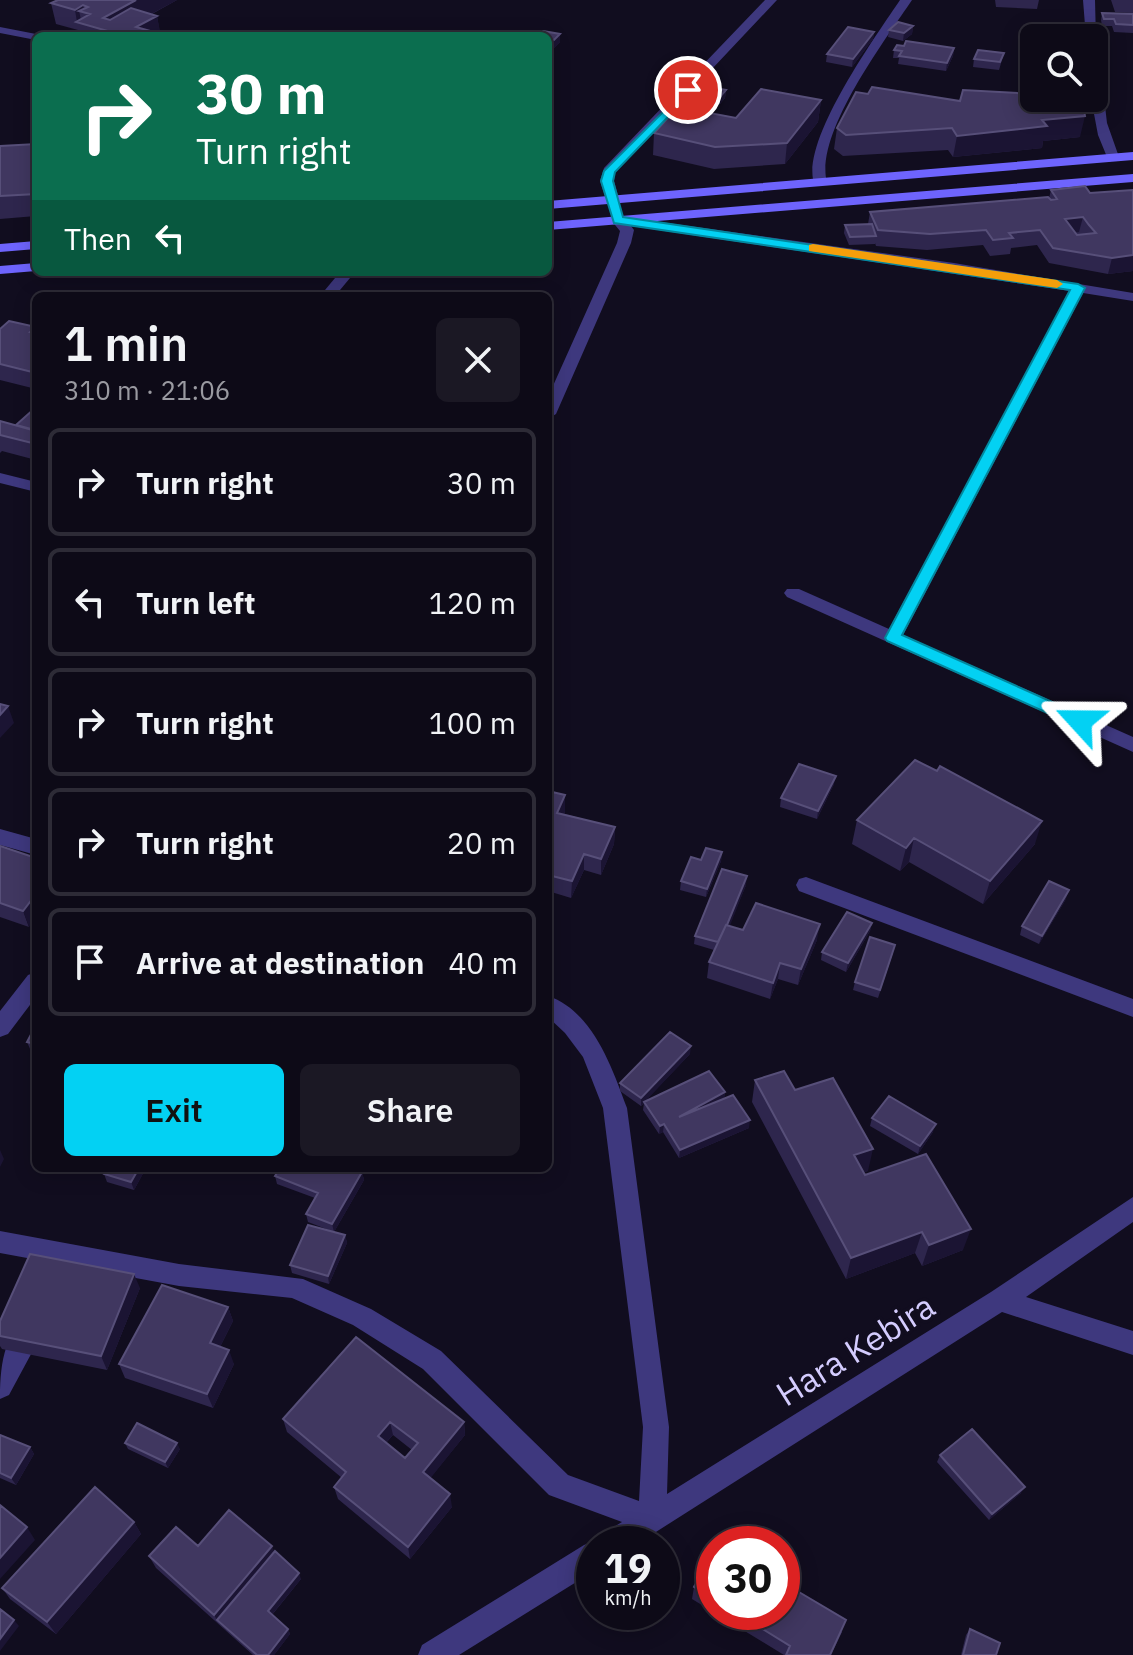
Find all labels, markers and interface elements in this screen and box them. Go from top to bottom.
map controls [1020,24,1108,112]
button: search [1020,24,1108,112]
pin [654,56,722,124]
text: 30 m [196,57,326,129]
icon: right [64,64,168,168]
icon: arrive [666,68,710,112]
text: Turn right [196,127,352,174]
icon: left [148,216,192,260]
text: Then [64,219,132,258]
text: 1 min [64,312,188,374]
button: close [436,318,520,402]
text: 310 m · 21:06 [64,373,230,407]
icon: right [68,460,112,504]
text: Turn right [136,463,274,502]
text: 30 m [447,463,516,502]
icon: left [68,580,112,624]
text: Turn left [136,583,255,622]
text: 120 m [429,583,516,622]
position arrow [1038,679,1122,763]
icon: right [68,700,112,744]
text: Turn right [136,703,274,742]
text: 100 m [429,703,516,742]
icon: right [68,820,112,864]
text: Turn right [136,823,274,862]
text: 20 m [447,823,516,862]
icon: arrive [68,940,112,984]
text: Arrive at destination [136,943,424,982]
text: 40 m [448,943,518,982]
button: Exit [64,1064,284,1156]
button: Share [300,1064,520,1156]
street label: Hara Kebira [768,1283,942,1415]
speed limit sign: 30 [696,1526,800,1630]
text: 19 [604,1542,652,1594]
text: km/h [604,1584,652,1611]

